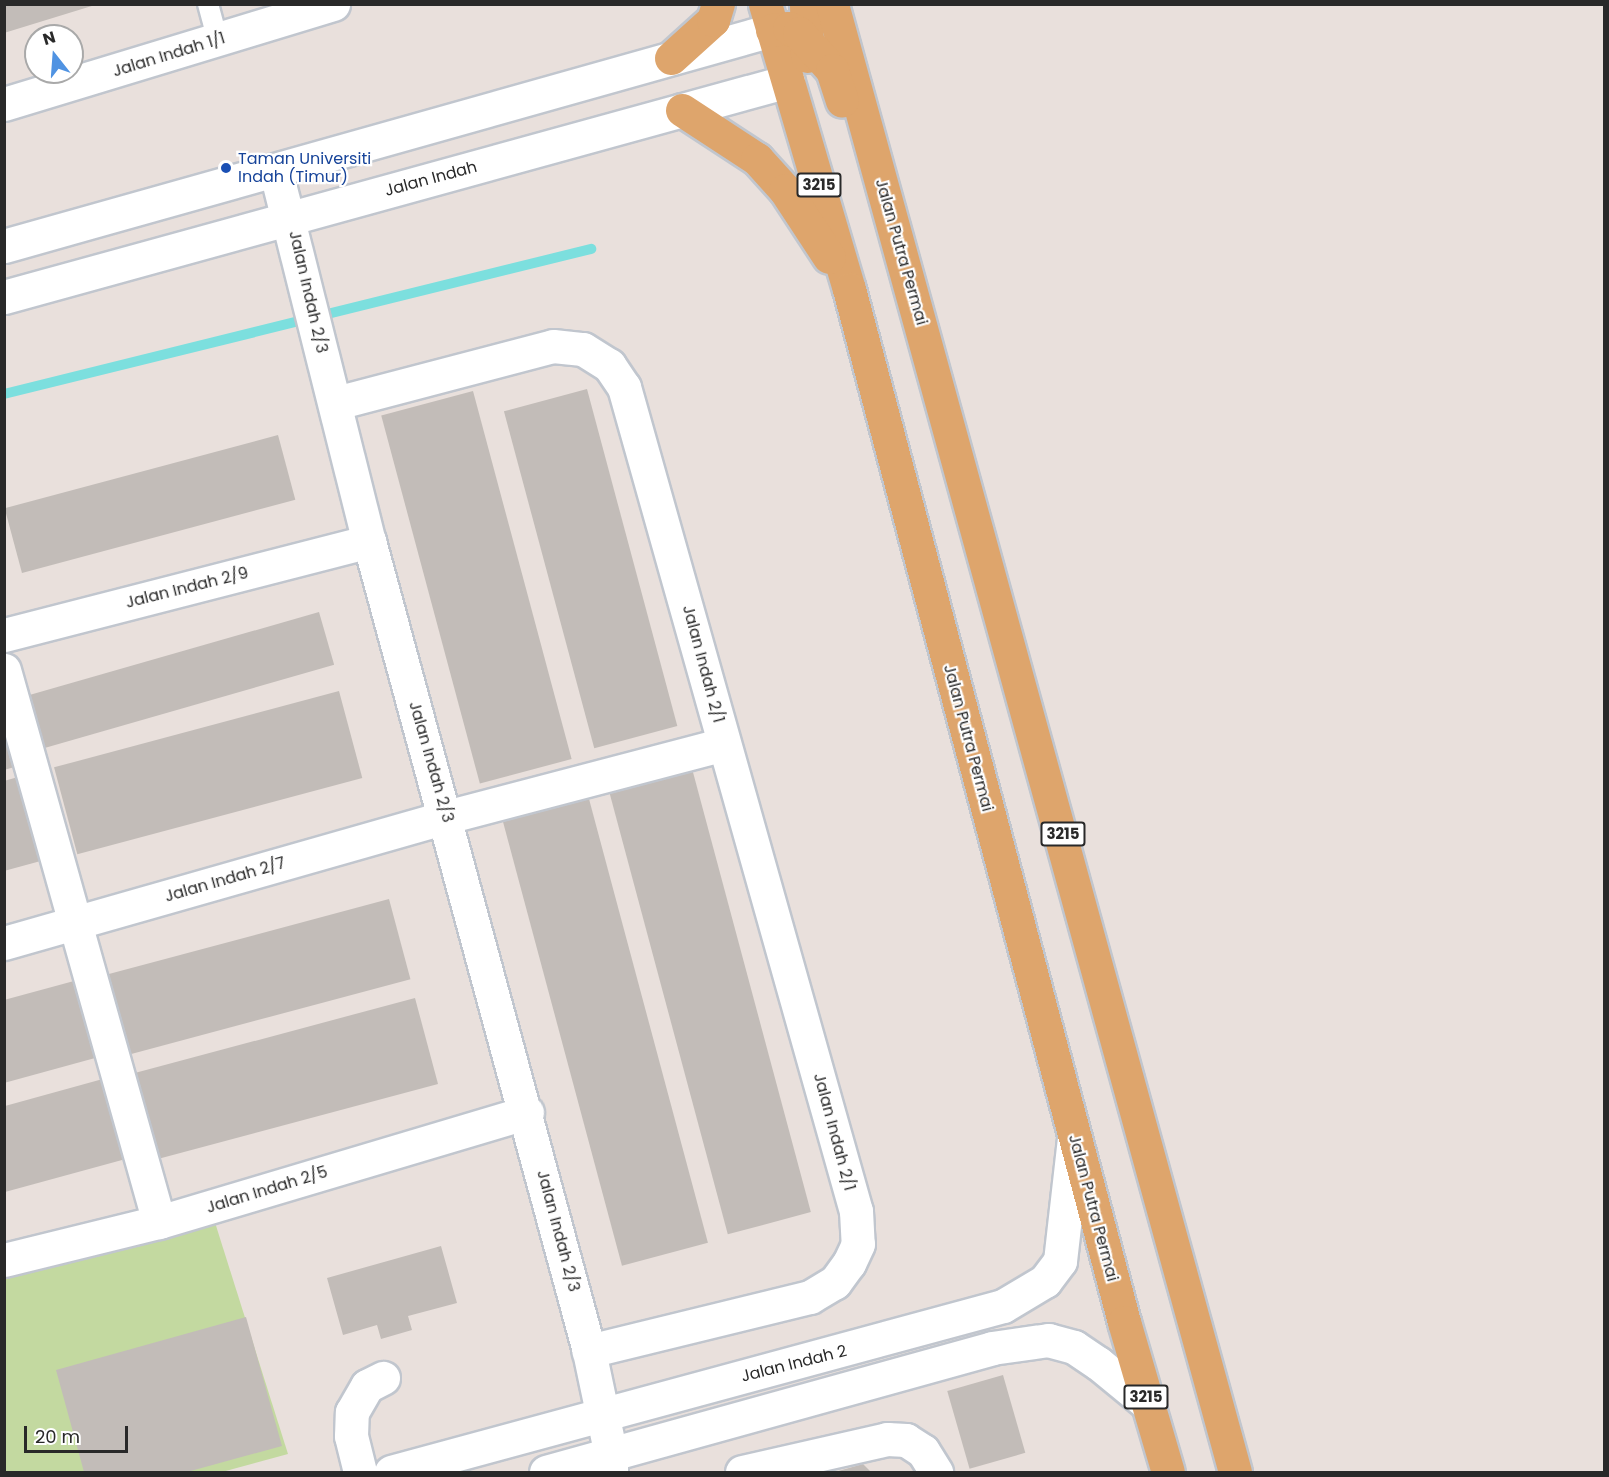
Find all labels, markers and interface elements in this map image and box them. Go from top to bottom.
north arrow [24,24,84,84]
text: N [40,25,58,51]
street label: Jalan Indah 1/1 [110,29,228,81]
place label: Taman Universiti Indah (Timur) [238,149,371,187]
street label: Jalan Indah [383,157,479,201]
marker: Taman Universiti Indah (Timur) [219,161,233,175]
road number: 3215 [795,173,843,197]
street label: Jalan Putra Permai [871,177,931,327]
street label: Jalan Indah 2/3 [285,229,331,355]
street label: Jalan Indah 2/9 [124,563,250,613]
street label: Jalan Indah 2/1 [678,603,728,725]
street label: Jalan Putra Permai [939,662,997,814]
street label: Jalan Indah 2/3 [405,699,457,825]
road number: 3215 [1039,822,1087,846]
street label: Jalan Indah 2/7 [163,854,287,906]
street label: Jalan Indah 2/1 [809,1071,859,1193]
street label: Jalan Putra Permai [1064,1132,1122,1284]
street label: Jalan Indah 2/5 [204,1162,330,1218]
street label: Jalan Indah 2/3 [533,1168,583,1294]
street label: Jalan Indah 2 [739,1342,849,1386]
road number: 3215 [1122,1385,1170,1409]
scale bar [27,1414,130,1452]
text: 20 m [35,1424,80,1449]

